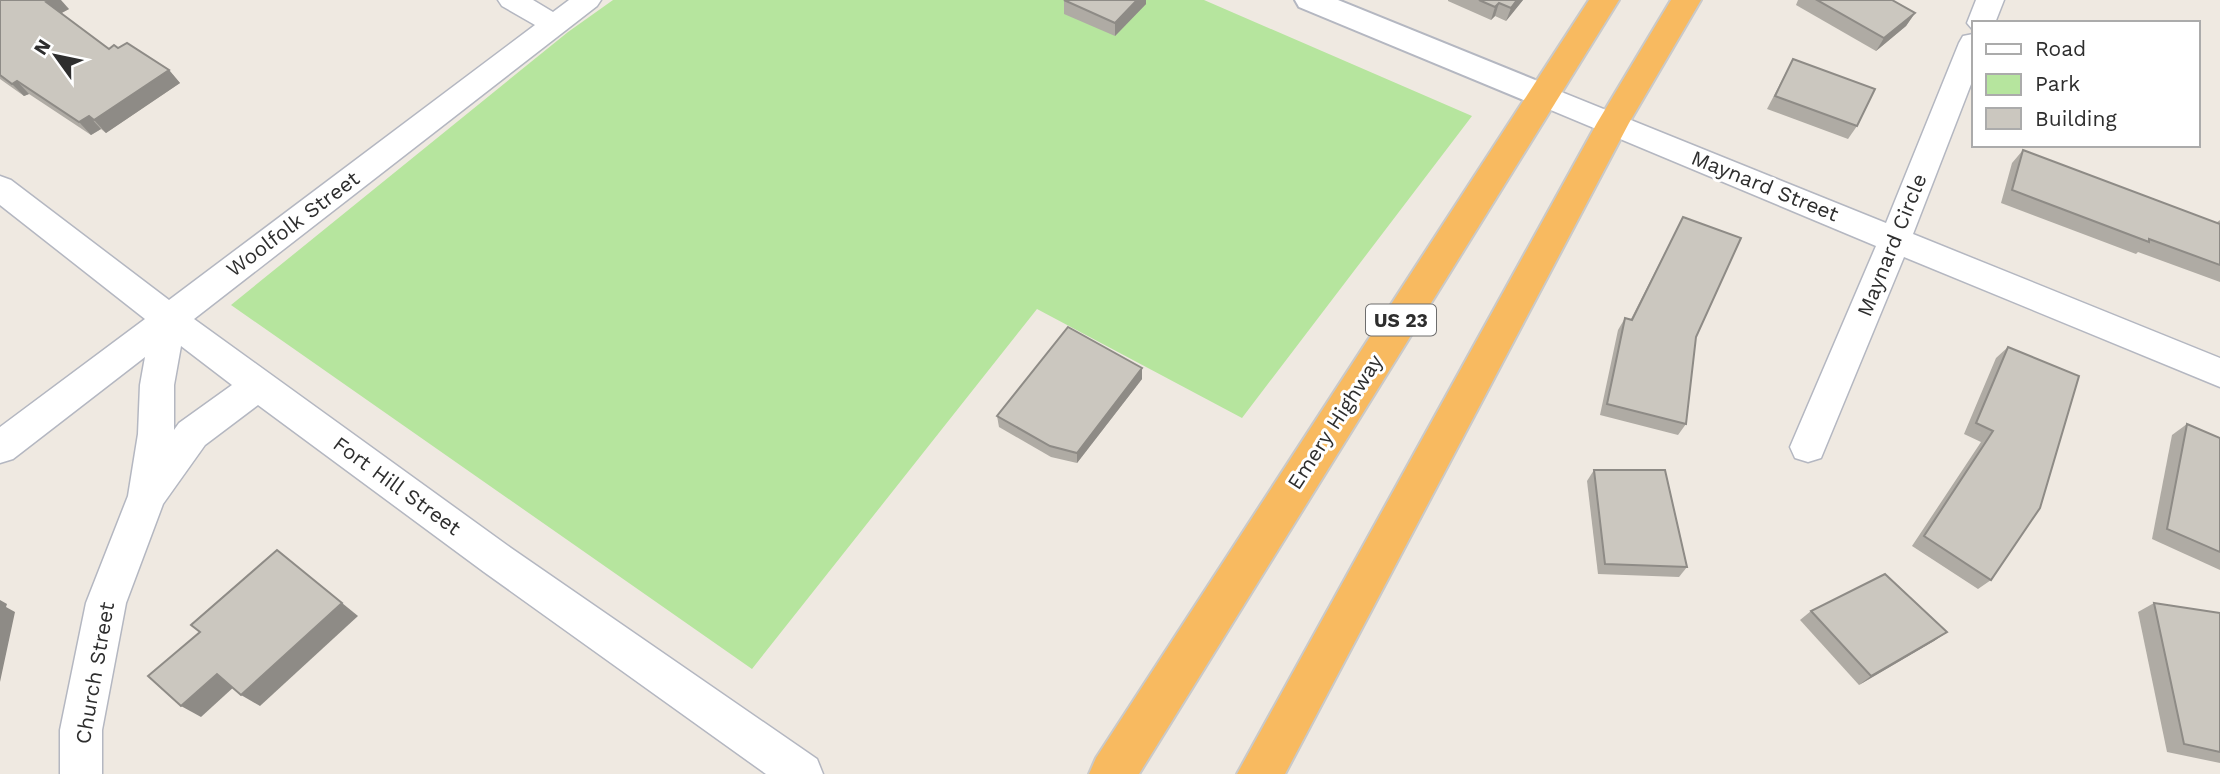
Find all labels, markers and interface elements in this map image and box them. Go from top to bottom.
north arrow [21,21,91,91]
legend [1972,21,2199,147]
text: N [29,35,56,59]
text: Road [2035,36,2086,61]
text: Park [2035,71,2080,96]
text: Building [2035,106,2117,131]
street label: Maynard Street [1688,145,1843,227]
street label: Woolfolk Street [221,165,364,282]
street label: Maynard Circle [1851,170,1932,320]
road number: US 23 [1366,304,1436,336]
street label: Emery Highway [1282,349,1388,494]
street label: Fort Hill Street [329,431,466,540]
street label: Church Street [70,600,119,746]

